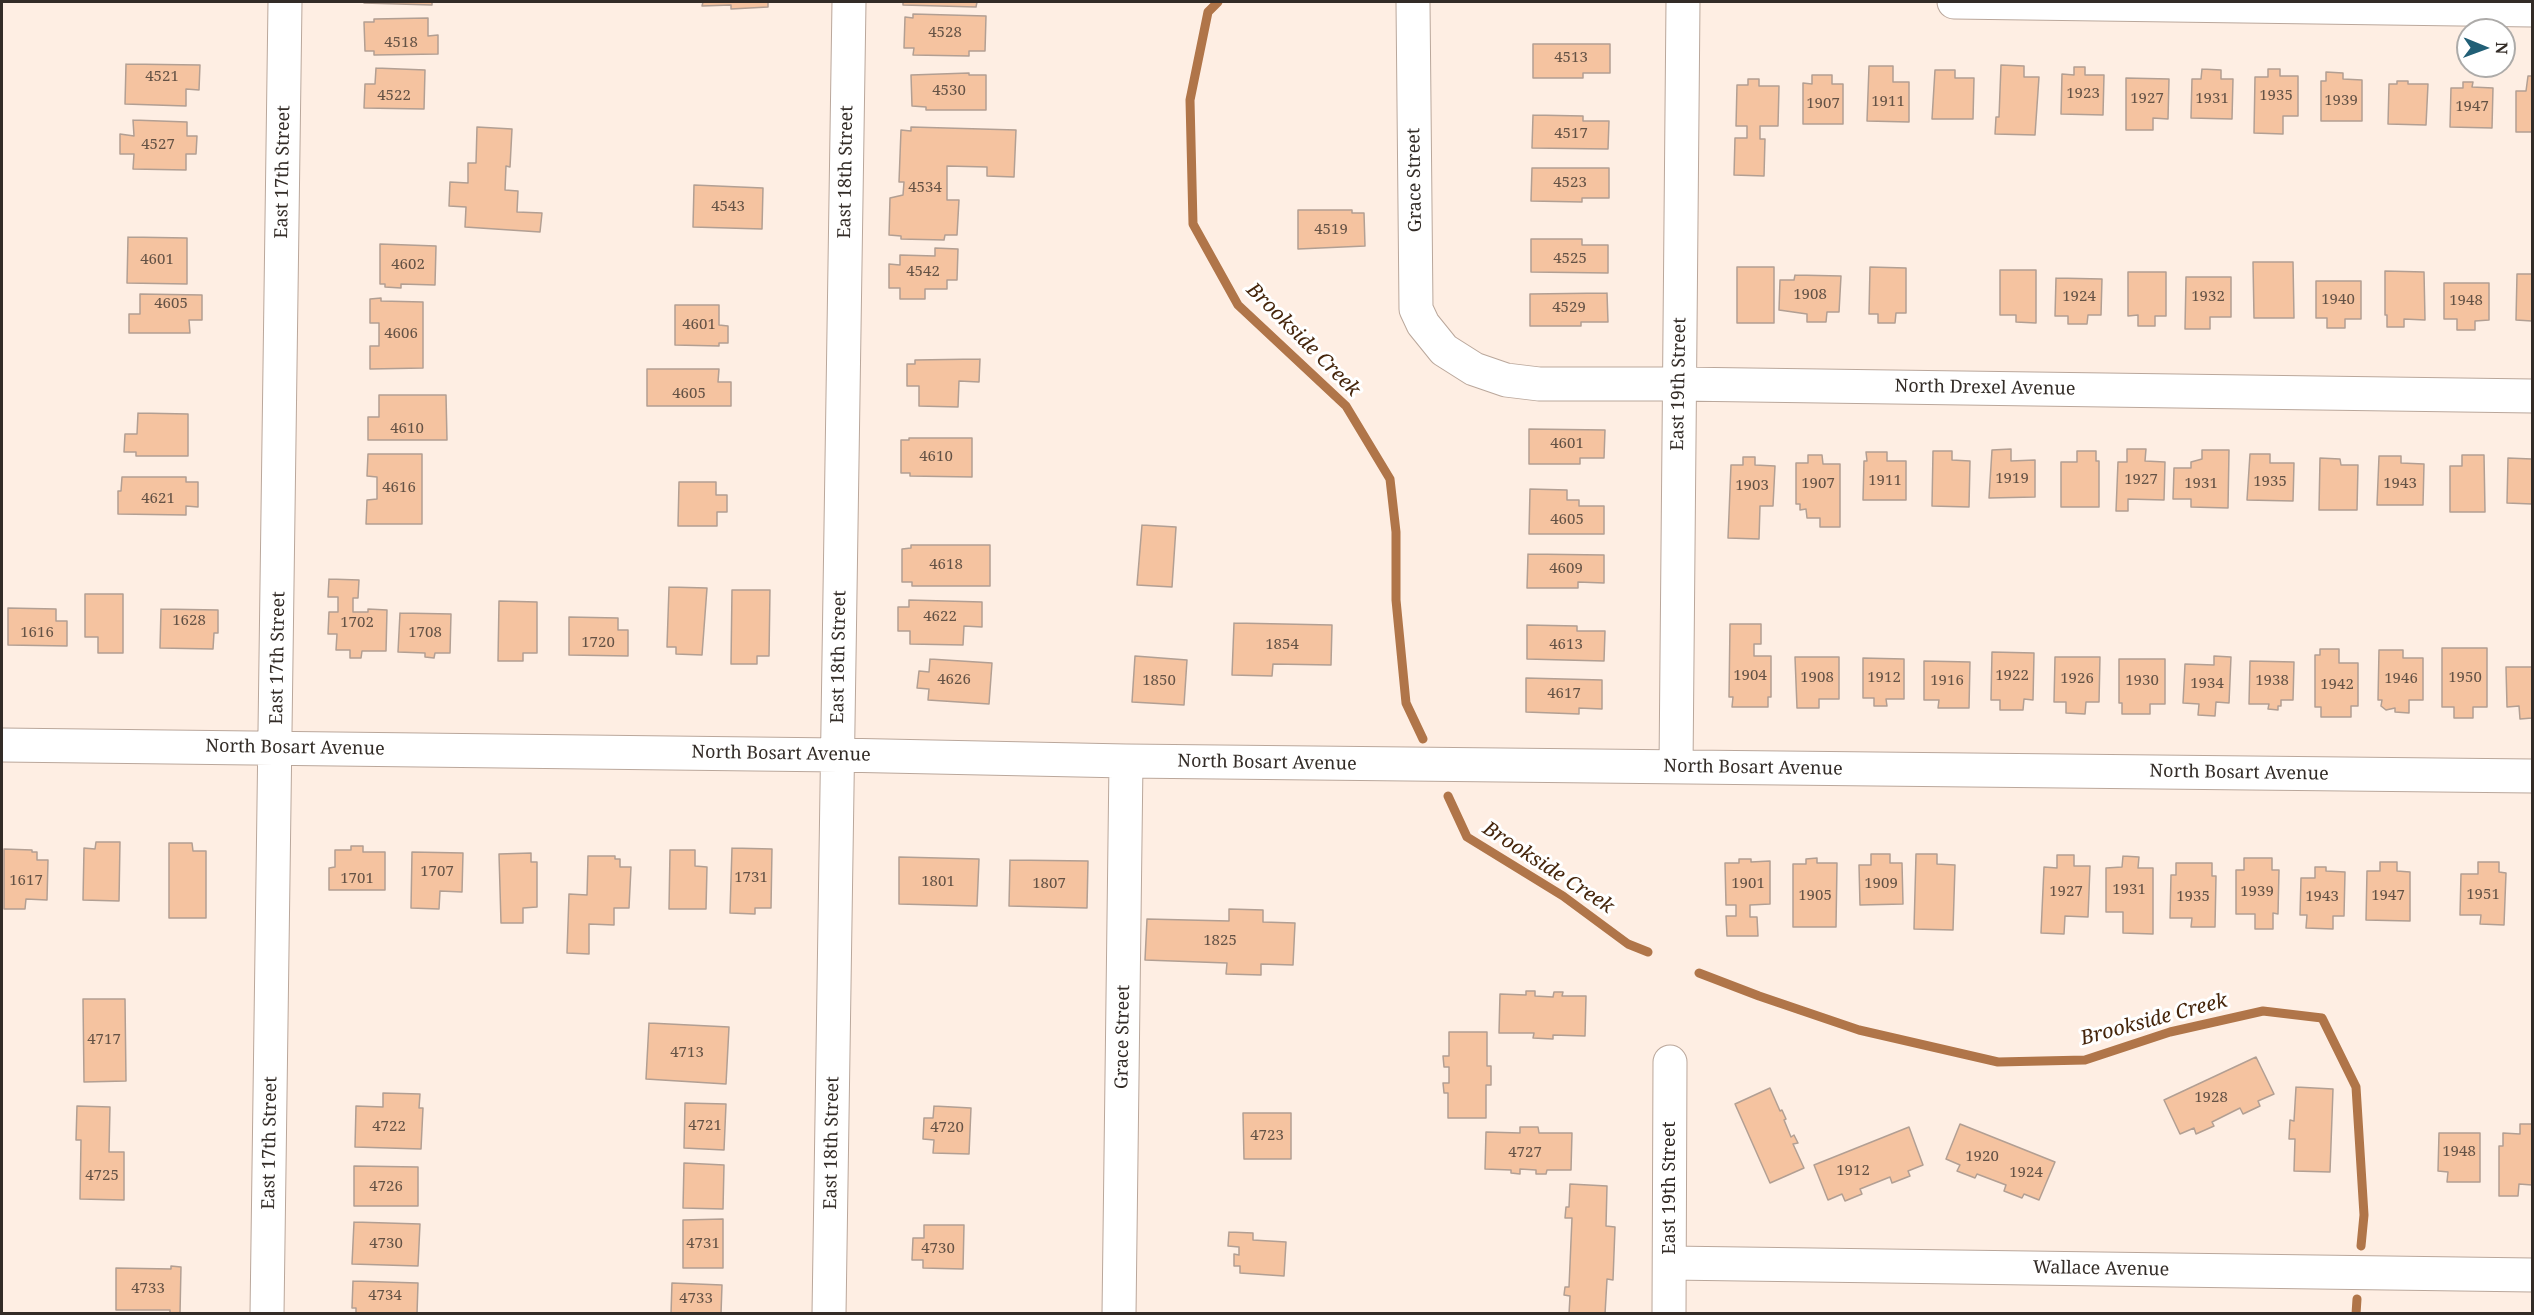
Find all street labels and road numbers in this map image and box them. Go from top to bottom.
street label: East 17th Street [271,105,295,239]
street label: East 18th Street [834,105,858,239]
street label: Grace Street [1403,128,1427,232]
street label: East 19th Street [1667,317,1691,451]
street label: North Drexel Avenue [1894,376,2076,400]
street label: East 18th Street [827,590,851,724]
street label: East 17th Street [266,591,290,725]
street label: North Bosart Avenue [205,736,385,760]
street label: North Bosart Avenue [691,742,871,766]
street label: North Bosart Avenue [1177,751,1357,775]
street label: North Bosart Avenue [1663,756,1843,780]
street label: North Bosart Avenue [2149,761,2329,785]
street label: Grace Street [1111,985,1135,1089]
street label: East 17th Street [258,1076,282,1210]
street label: East 18th Street [820,1076,844,1210]
street label: East 19th Street [1659,1121,1681,1255]
street label: Wallace Avenue [2033,1257,2169,1281]

